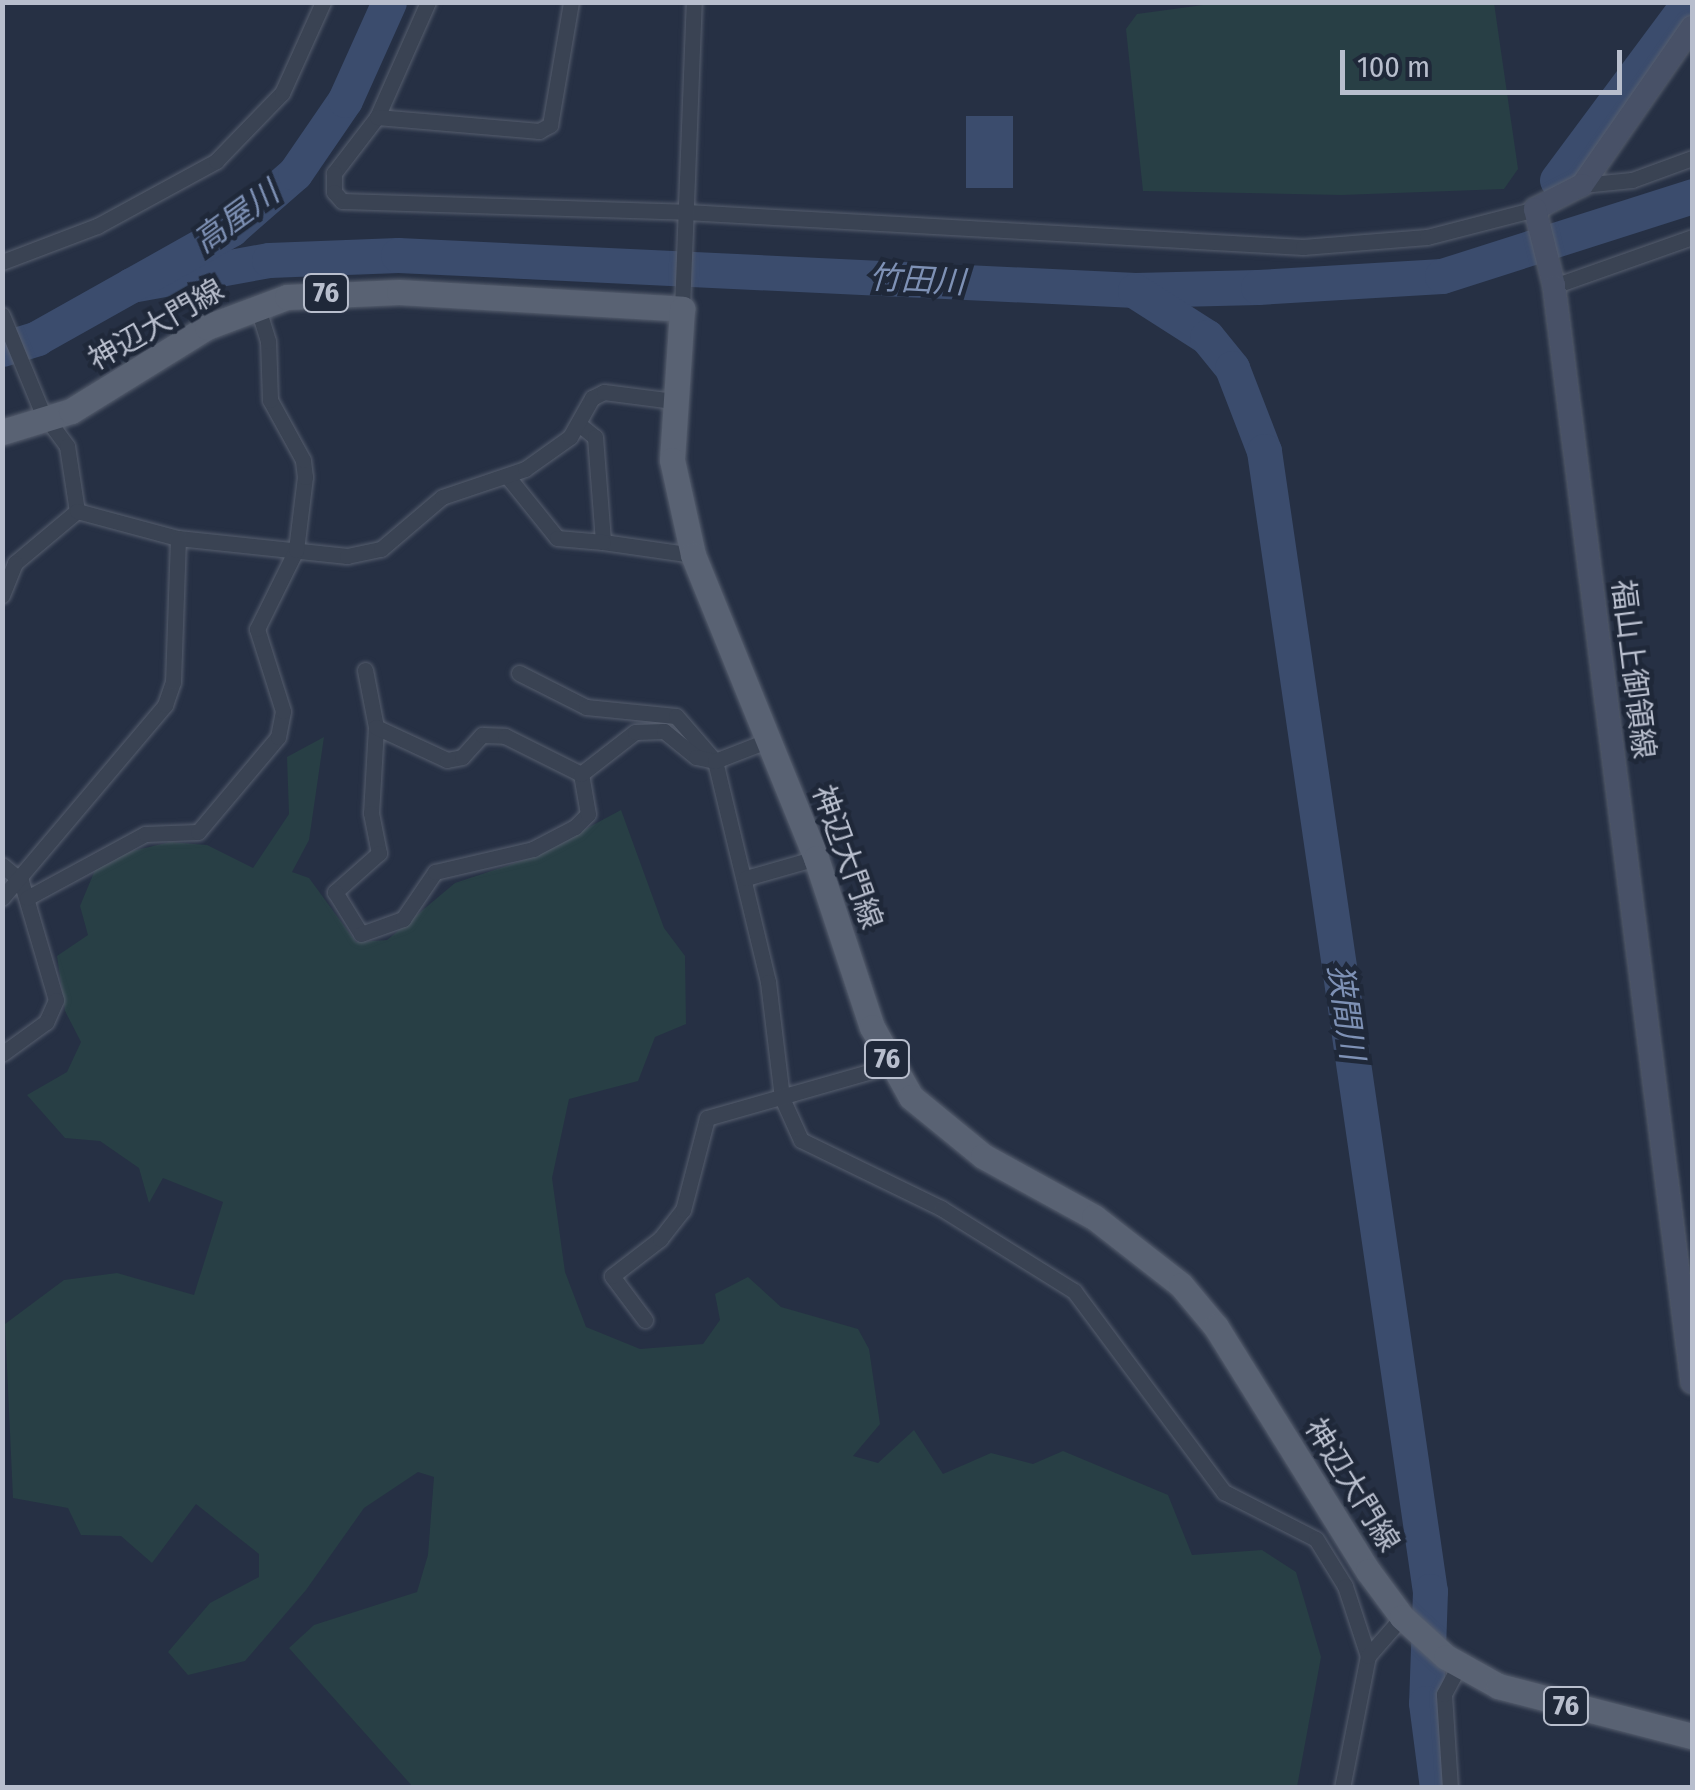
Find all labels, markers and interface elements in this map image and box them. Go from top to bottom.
scale bar [1345,30,1628,92]
text: 100 m [1357,49,1430,85]
water label: 高屋川 [186,173,286,261]
water label: 竹田川 [868,258,966,302]
road number: 76 [301,270,351,316]
street label: 神辺大門線 [82,272,230,378]
street label: 福山上御領線 [1604,577,1662,761]
street label: 神辺大門線 [804,780,890,934]
water label: 狭間川 [1320,962,1372,1062]
road number: 76 [862,1036,912,1082]
street label: 神辺大門線 [1297,1412,1407,1558]
road number: 76 [1541,1683,1591,1729]

